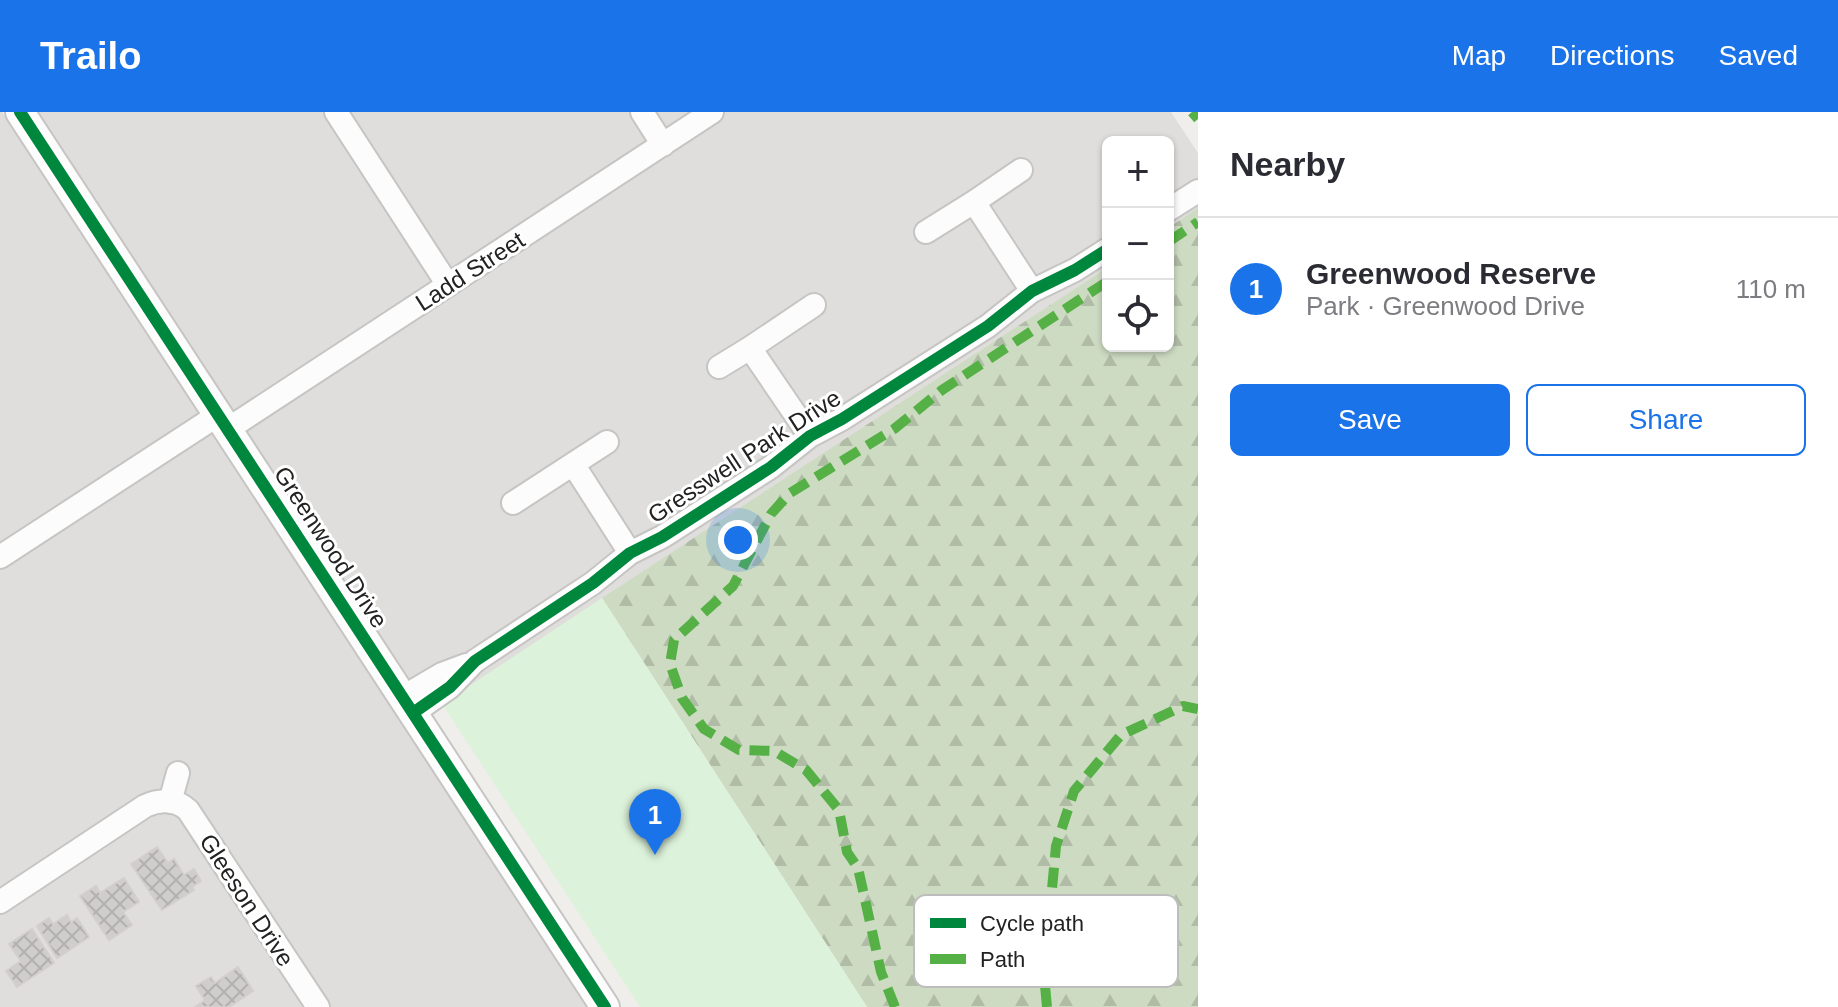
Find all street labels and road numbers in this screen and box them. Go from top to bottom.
street label: Ladd Street [411,226,530,316]
street label: Gresswell Park Drive [643,384,845,528]
street label: Greenwood Drive [269,461,393,633]
street label: Gleeson Drive [194,829,300,971]

